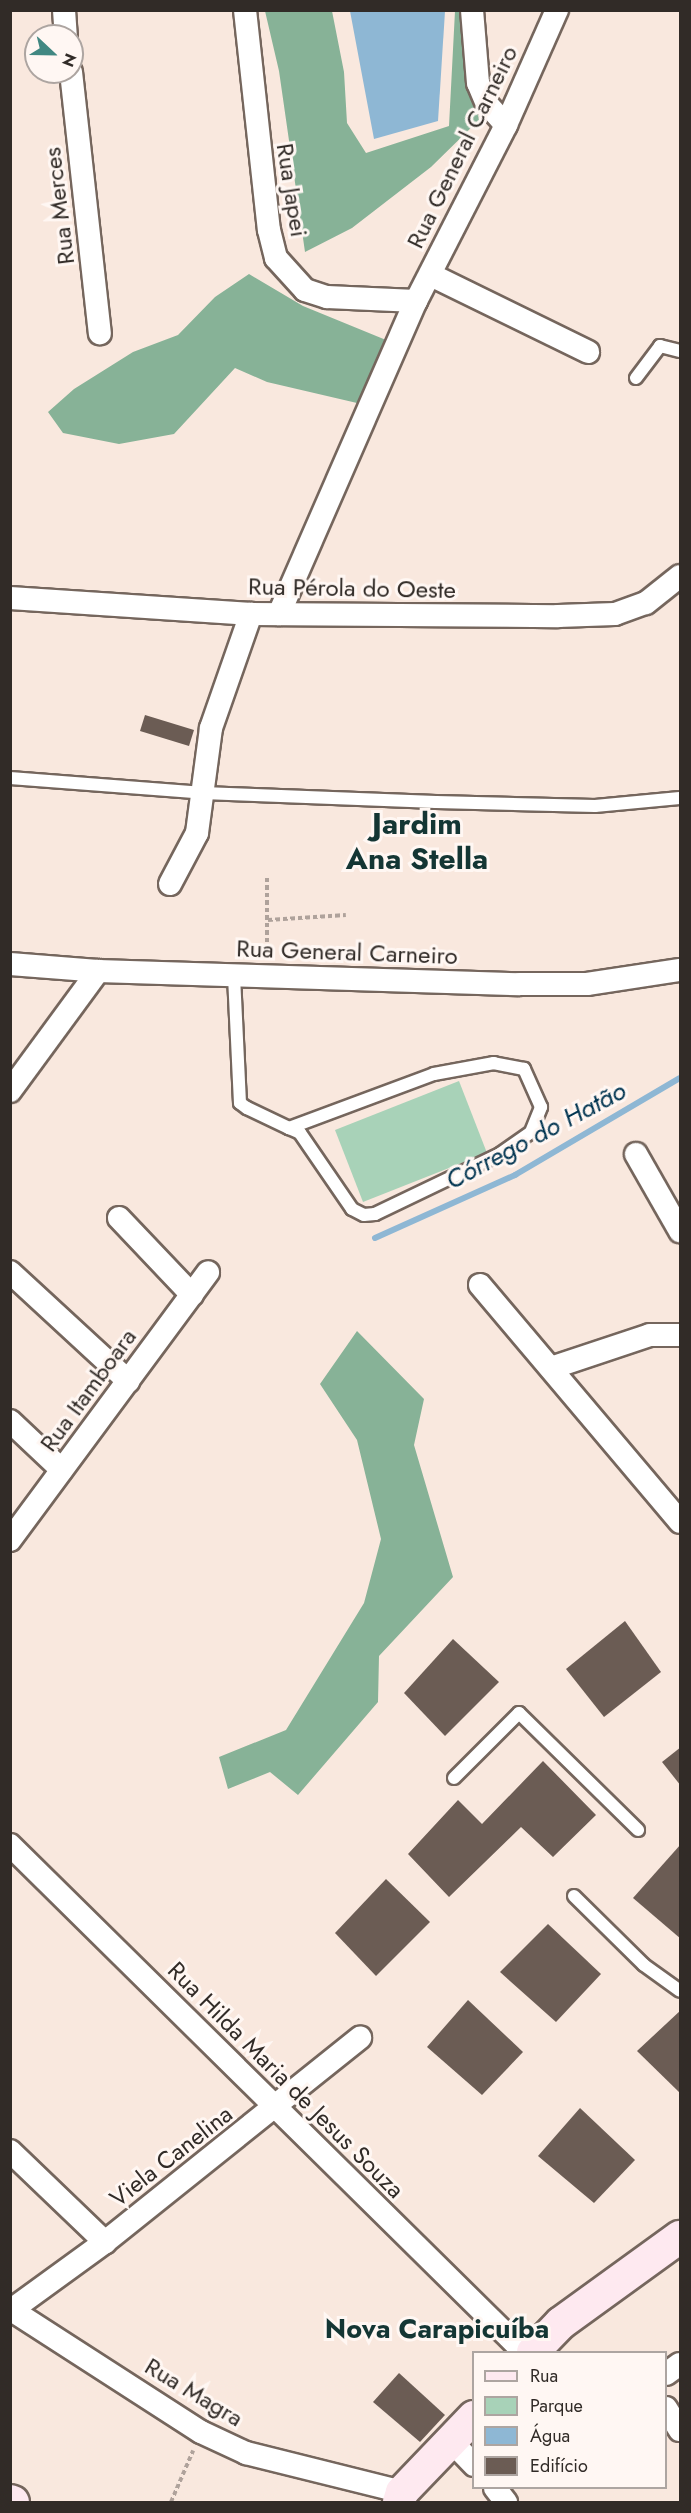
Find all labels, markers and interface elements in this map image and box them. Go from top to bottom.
north arrow [24,24,84,84]
street label: Rua General Carneiro [400,41,524,253]
text: N [56,50,82,70]
street label: Rua Japei [270,141,314,239]
street label: Rua Merces [38,146,80,266]
street label: Rua Pérola do Oeste [248,572,456,604]
district label: Jardim Ana Stella [346,806,488,876]
street label: Rua General Carneiro [236,934,458,970]
water label: Córrego do Hatão [441,1075,631,1197]
street label: Rua Itamboara [34,1323,142,1457]
street label: Rua Hilda Maria de Jesus Souza [162,1956,410,2204]
street label: Viela Canelina [104,2099,238,2213]
district label: Nova Carapicuíba [325,2313,549,2345]
legend [472,2351,667,2489]
street label: Rua Magra [140,2352,248,2432]
text: Rua [530,2363,558,2389]
text: Parque [530,2393,583,2419]
text: Água [530,2423,570,2449]
text: Edifício [530,2453,588,2479]

